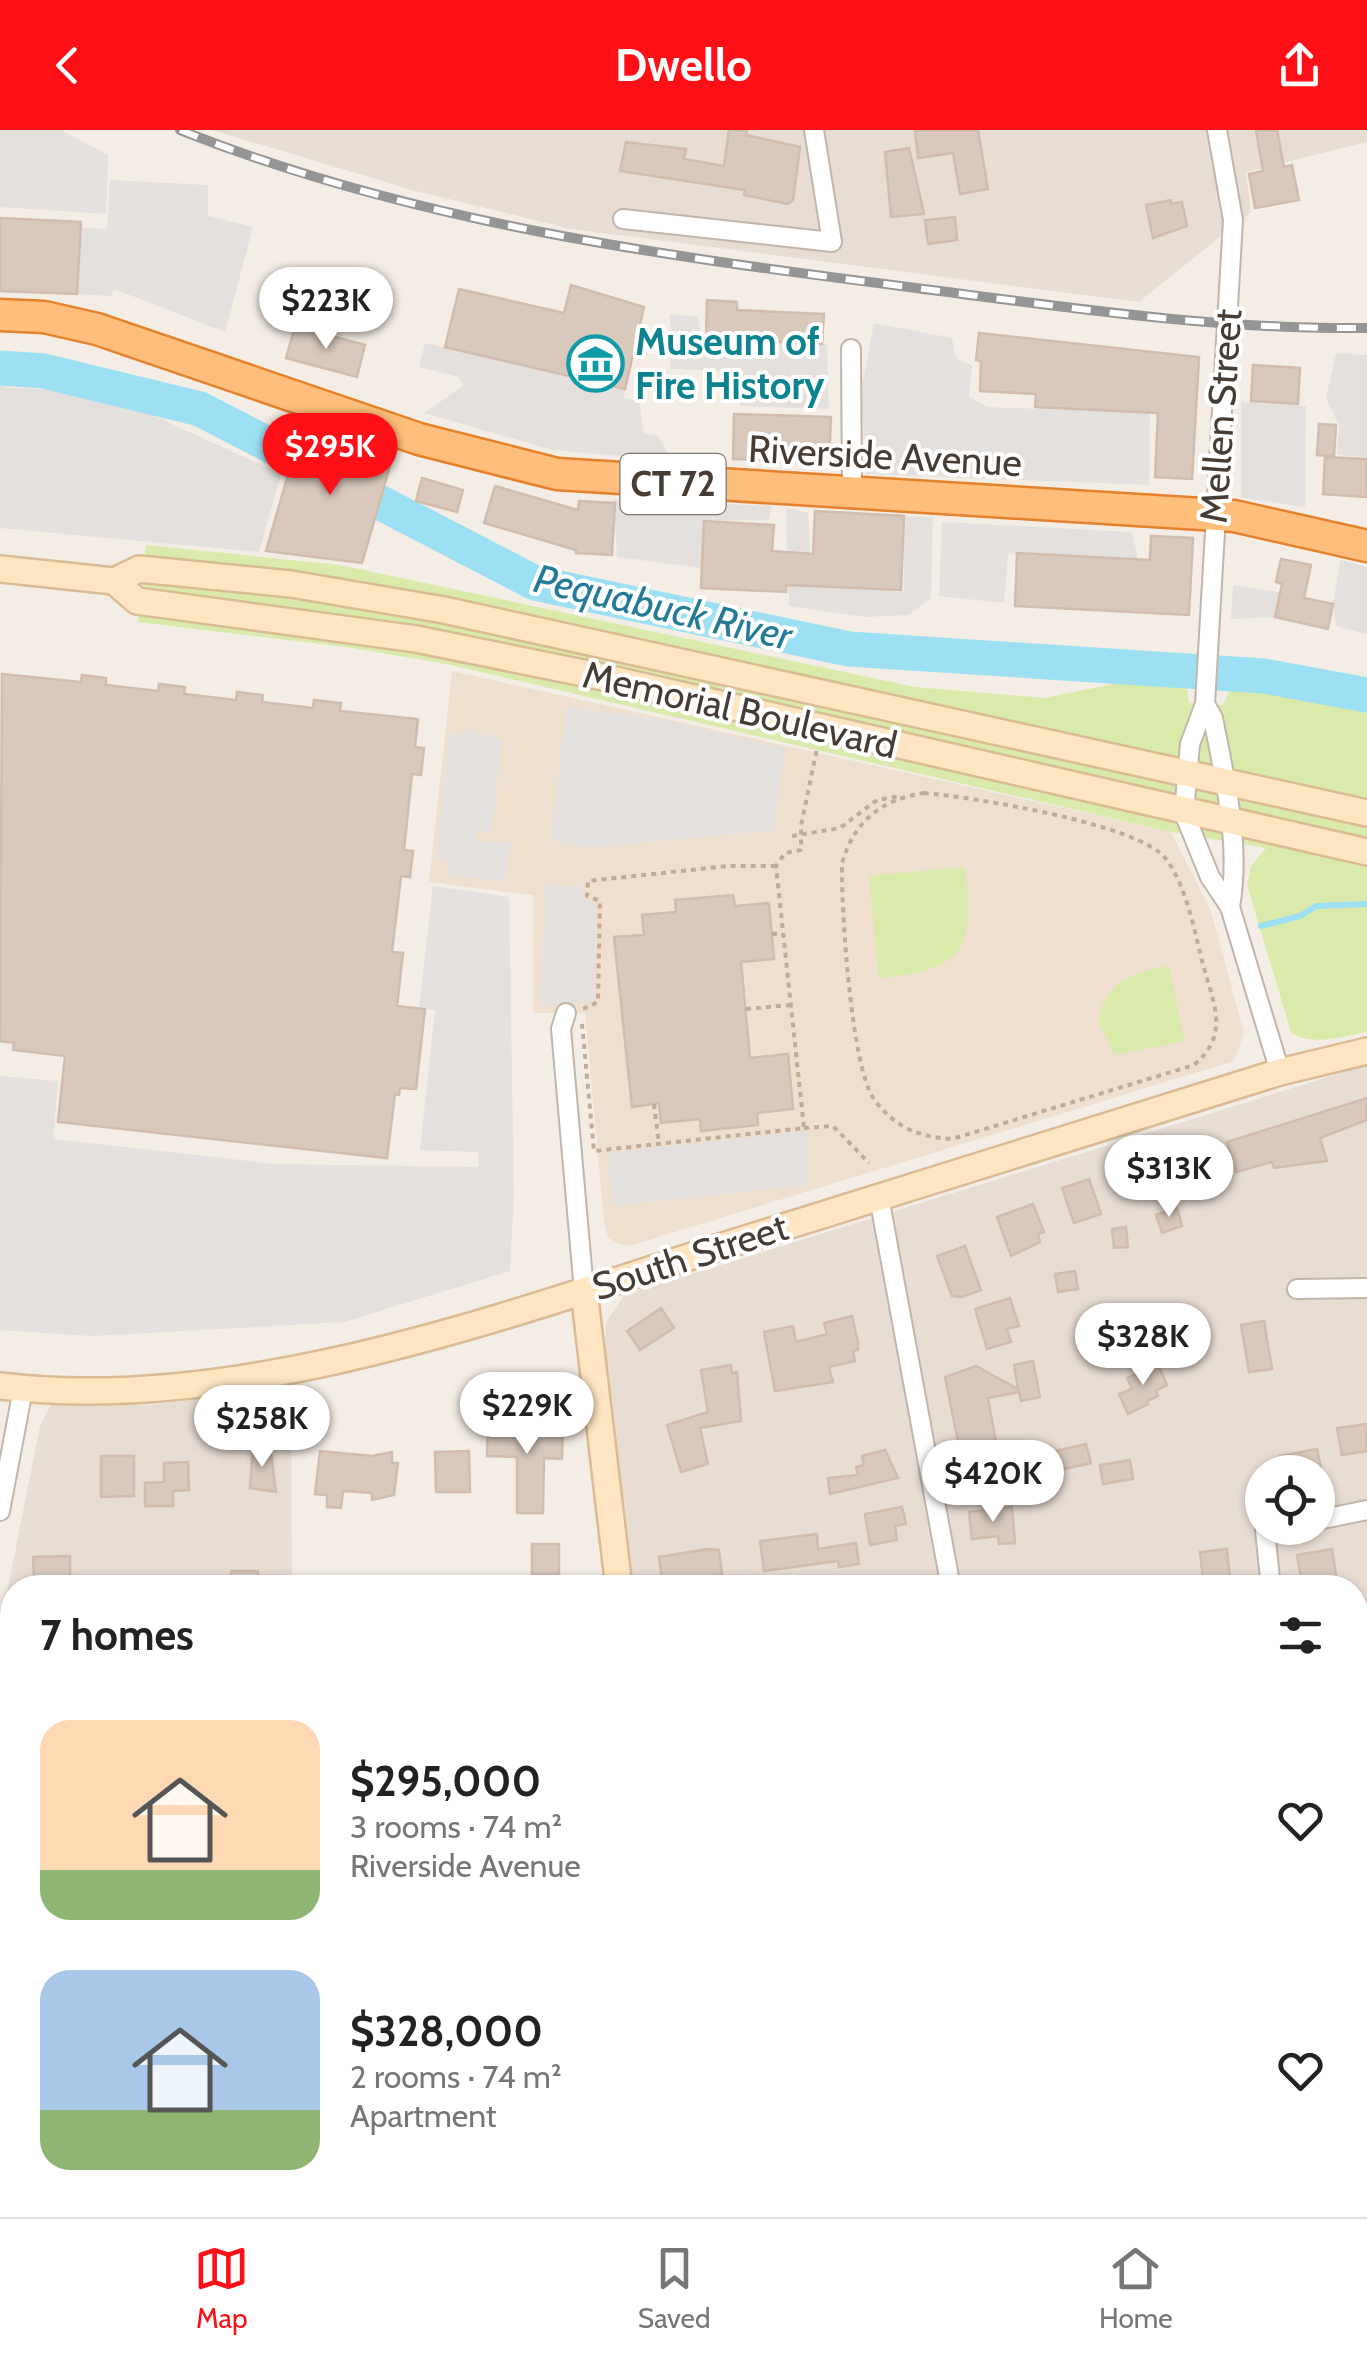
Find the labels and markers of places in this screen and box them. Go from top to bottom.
pin: $223K [256,267,396,352]
place label: Museum of Fire History [635,318,825,409]
museum icon: Museum of Fire History [566,334,626,394]
pin: $295K [260,413,400,498]
pin: $313K [1099,1135,1239,1220]
pin: $328K [1073,1303,1213,1388]
pin: $229K [457,1372,597,1457]
pin: $258K [192,1385,332,1470]
pin: $420K [923,1440,1063,1525]

